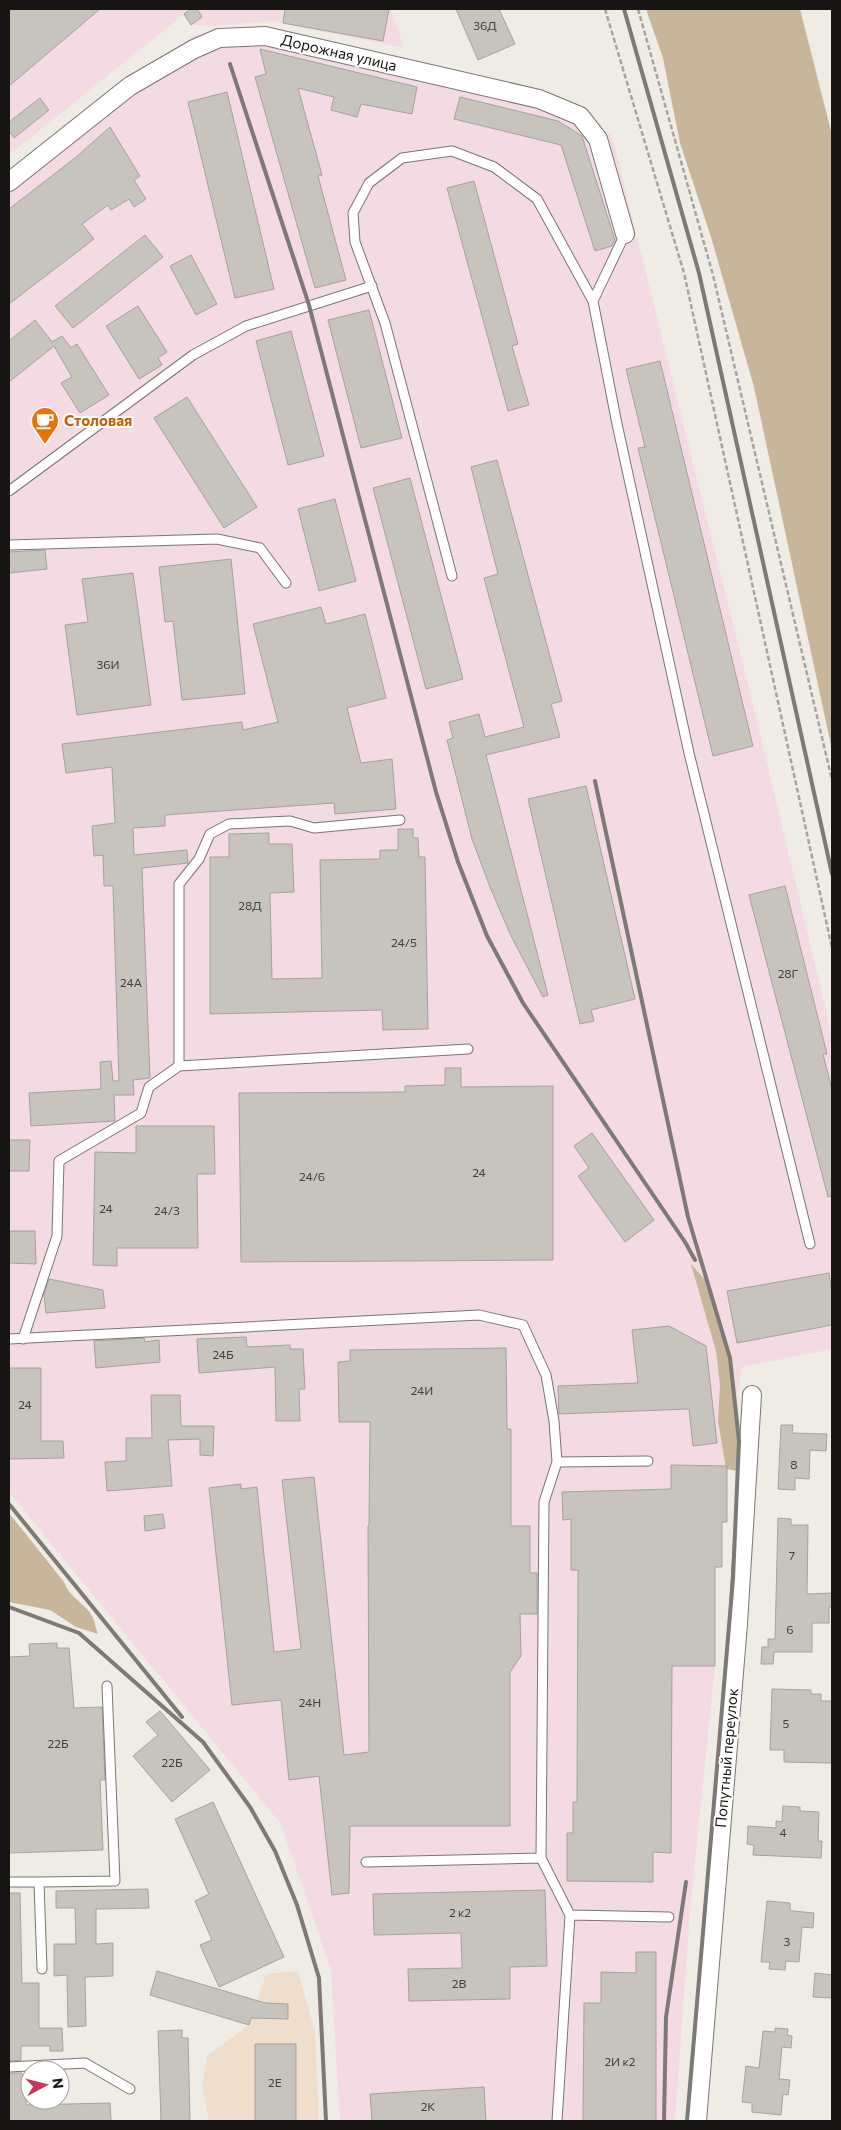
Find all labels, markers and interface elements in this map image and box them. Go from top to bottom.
house number: 36Д [473,18,497,32]
street label: Дорожная улица [280,30,399,74]
cafe icon: Столовая [30,406,60,445]
place label: Столовая [64,411,132,429]
house number: 36И [96,657,120,671]
house number: 28Д [238,898,262,912]
house number: 24/5 [391,935,417,949]
house number: 28Г [778,966,799,980]
house number: 24А [120,975,142,989]
house number: 24 [472,1165,486,1179]
house number: 24/6 [299,1169,325,1183]
house number: 24 [99,1201,113,1215]
house number: 24/3 [154,1203,180,1217]
house number: 24Б [212,1347,234,1361]
house number: 24И [411,1383,433,1397]
house number: 24 [18,1397,32,1411]
house number: 8 [790,1457,798,1471]
house number: 7 [789,1548,795,1562]
house number: 6 [786,1622,794,1636]
street label: Попутный переулок [711,1687,741,1829]
house number: 24Н [299,1695,321,1709]
house number: 5 [783,1716,790,1730]
house number: 22Б [48,1736,69,1750]
house number: 22Б [162,1755,183,1769]
house number: 4 [779,1825,787,1839]
house number: 2 к2 [449,1905,471,1919]
house number: 3 [784,1934,791,1948]
house number: 2В [452,1976,466,1990]
house number: 2И к2 [604,2054,636,2068]
north arrow [20,2060,70,2110]
house number: 2Е [268,2075,282,2089]
text: N [49,2077,67,2090]
house number: 2К [421,2099,435,2113]

